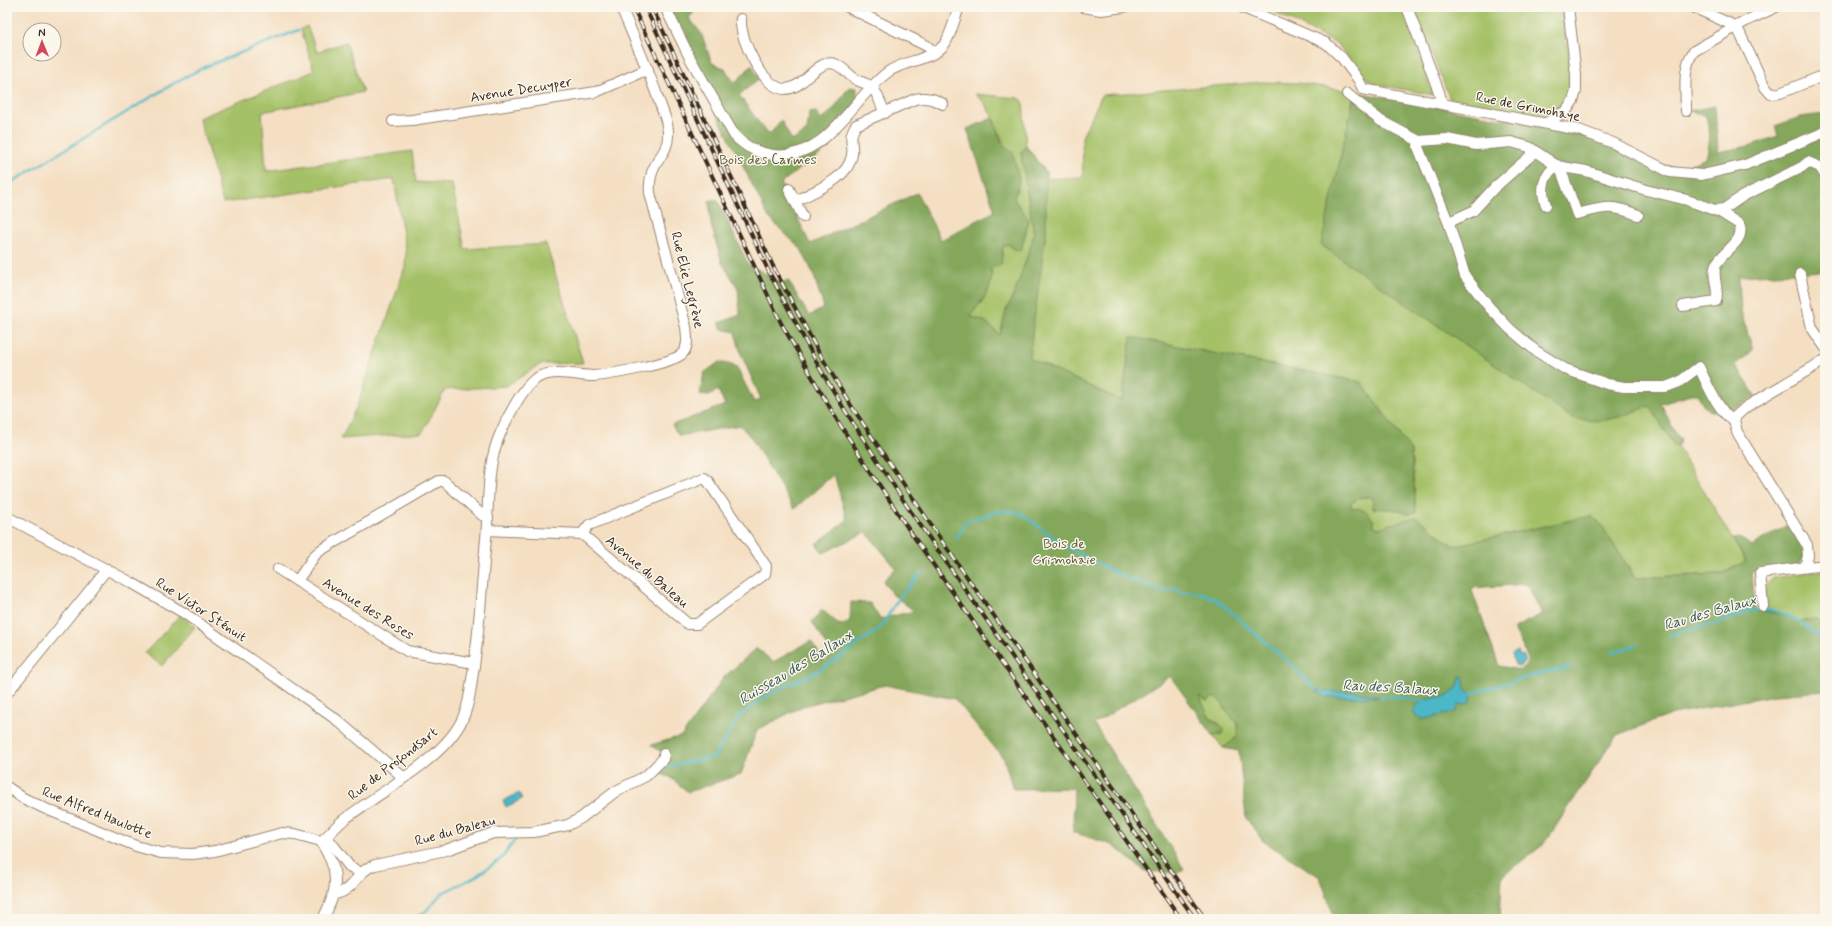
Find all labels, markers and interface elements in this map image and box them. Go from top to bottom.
north arrow [22,22,62,62]
text: N [38,26,46,40]
street label: Avenue Decuyper [469,73,573,107]
street label: Rue de Grimohaye [1474,88,1582,126]
park label: Bois des Carmes [719,151,817,169]
street label: Rue Elie Legrève [664,230,708,331]
street label: Avenue du Baleau [601,532,693,612]
park label: Bois de Grimohaie [1032,535,1096,569]
street label: Rue Victor Sténuit [152,574,250,646]
street label: Avenue des Roses [319,574,417,644]
water label: Rau des Balaux [1662,590,1760,636]
water label: Ruisseau des Ballaux [735,626,857,710]
water label: Rau des Balaux [1342,676,1439,701]
street label: Rue de Profondsart [345,723,443,806]
street label: Rue Alfred Haulotte [39,783,155,843]
street label: Rue du Baleau [413,812,497,850]

